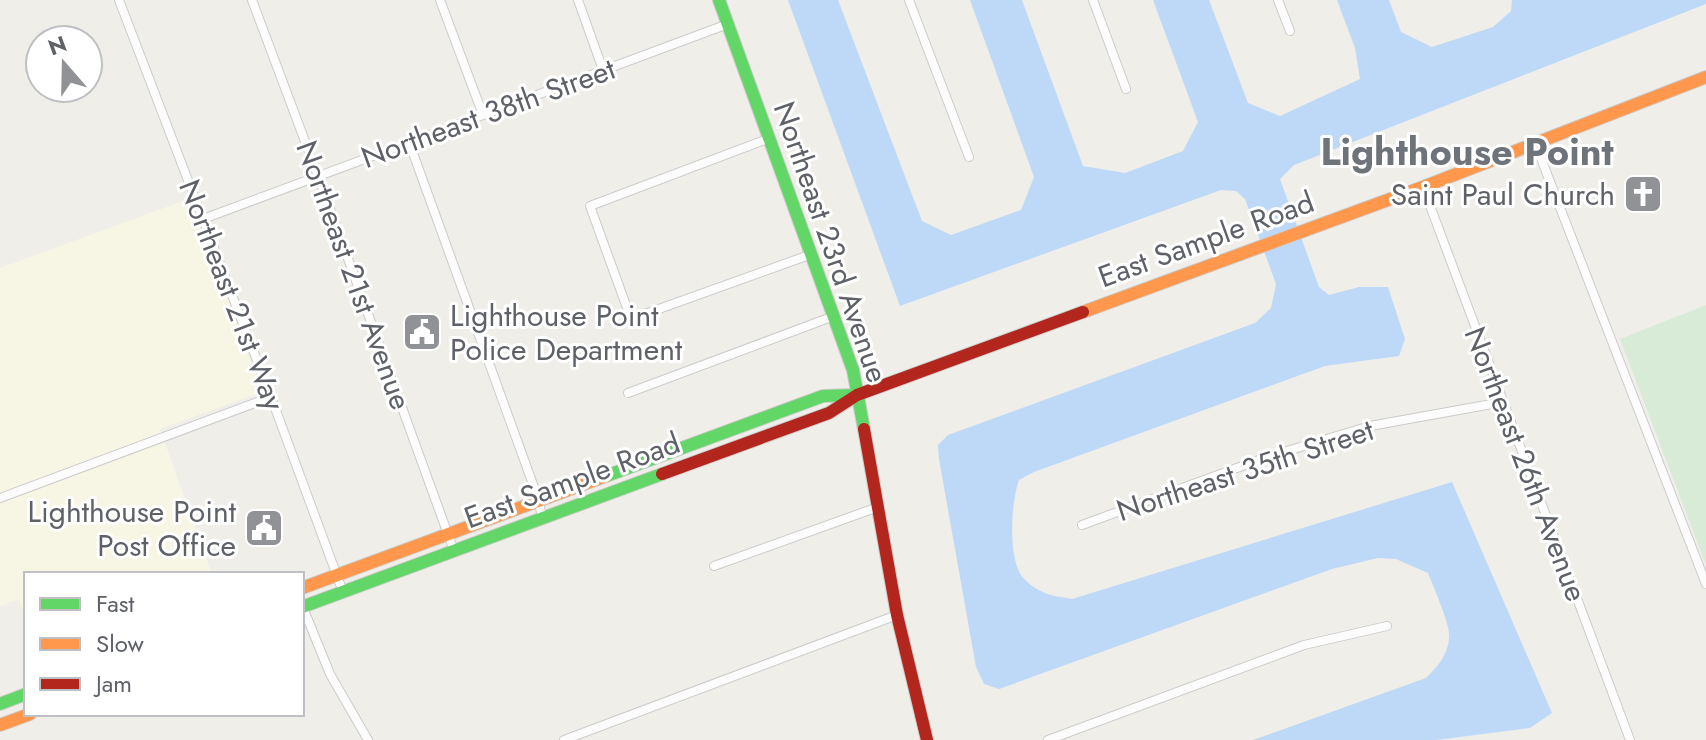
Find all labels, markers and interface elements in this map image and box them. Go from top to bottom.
north arrow [24,24,104,104]
text: N [43,27,71,63]
street label: Northeast 38th Street [355,47,622,179]
street label: Northeast 23rd Avenue [763,96,899,388]
district label: Lighthouse Point [1320,124,1614,179]
street label: Northeast 21st Avenue [285,135,423,415]
street label: Northeast 21st Way [168,173,296,417]
place label: Saint Paul Church [1391,173,1615,216]
church icon: Saint Paul Church [1622,173,1664,215]
street label: East Sample Road [1092,180,1320,298]
place label: Lighthouse Point Police Department [450,294,683,371]
public building icon: Lighthouse Point Police Department [401,311,443,353]
street label: Northeast 26th Avenue [1454,321,1598,607]
street label: Northeast 35th Street [1111,408,1380,532]
street label: East Sample Road [458,421,686,539]
place label: Lighthouse Point Post Office [28,490,237,567]
public building icon: Lighthouse Point Post Office [243,507,285,549]
legend [24,572,304,716]
text: Fast [96,586,134,621]
text: Slow [96,626,144,661]
text: Jam [93,666,132,701]

